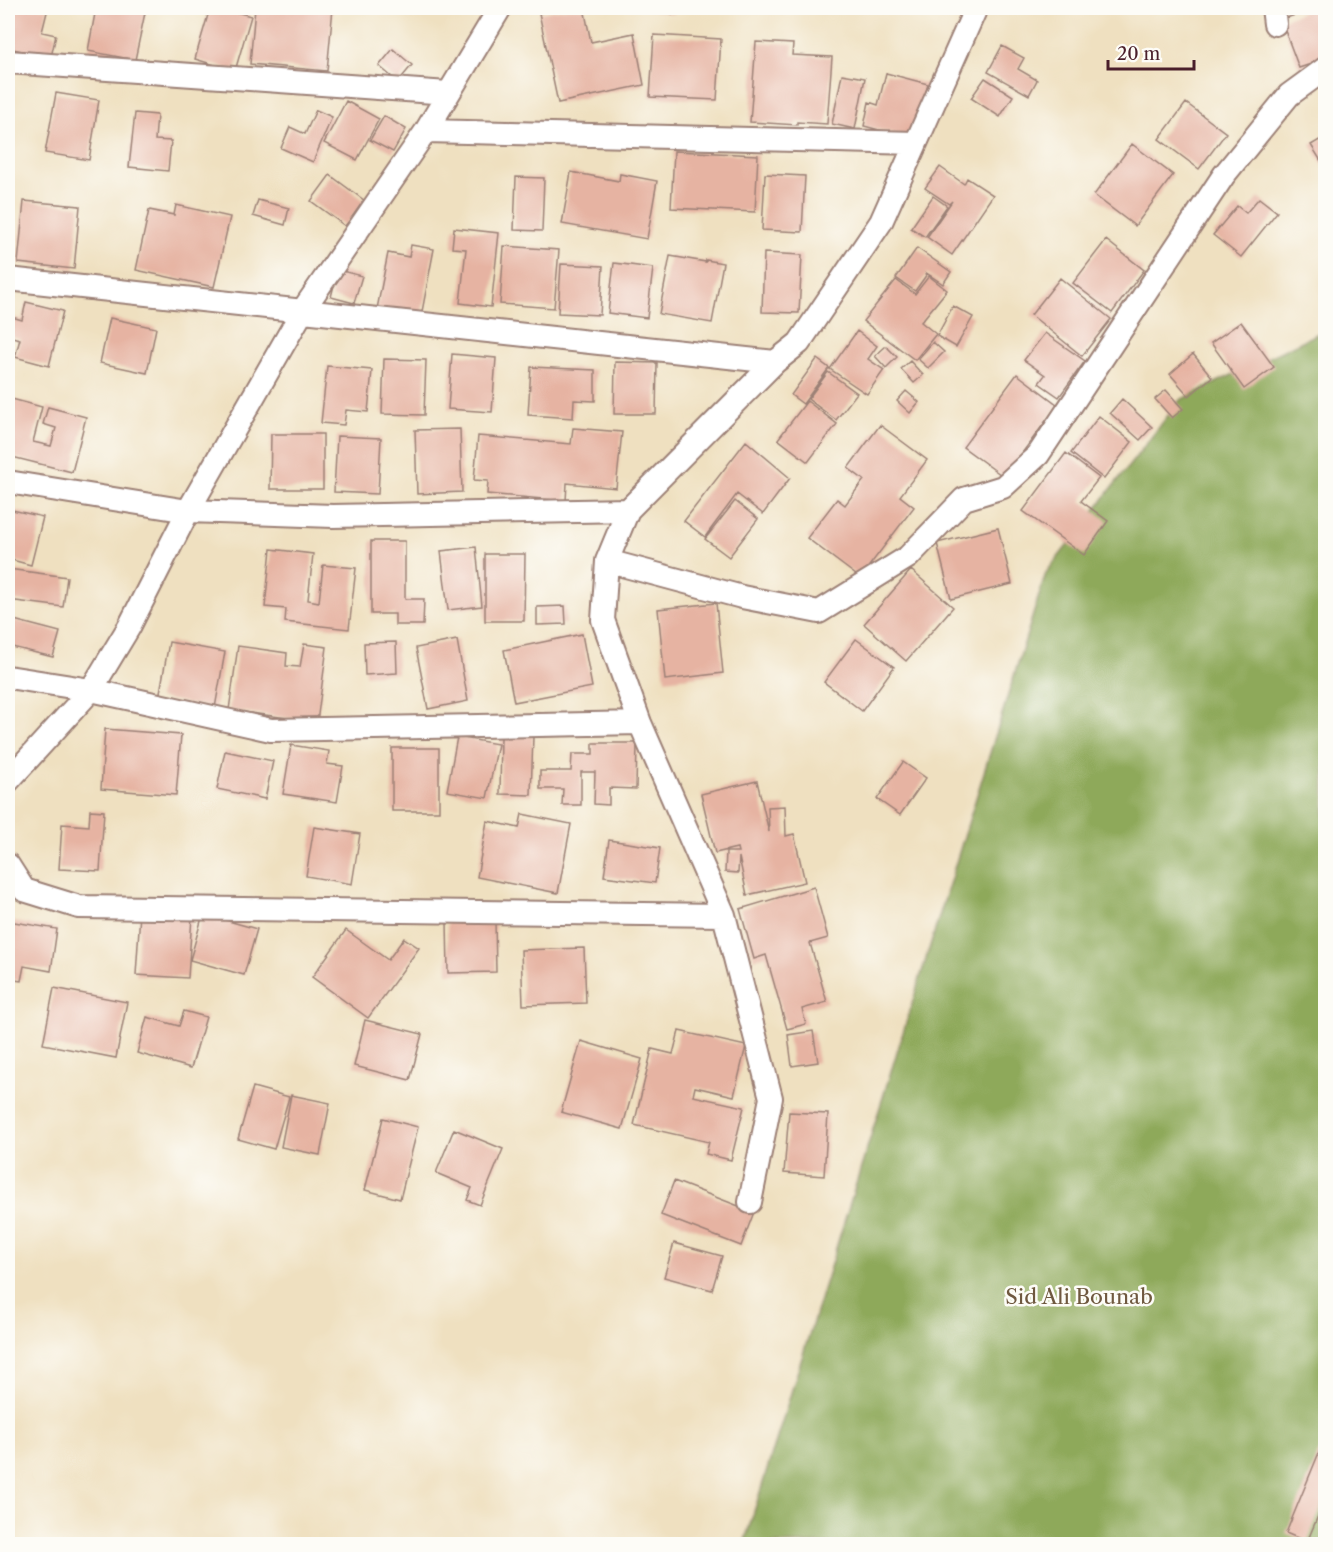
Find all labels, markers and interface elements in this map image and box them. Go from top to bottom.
scale bar [1108,33,1194,71]
text: 20 m [1117,43,1161,65]
park label: Sid Ali Bounab [1005,1284,1153,1309]

